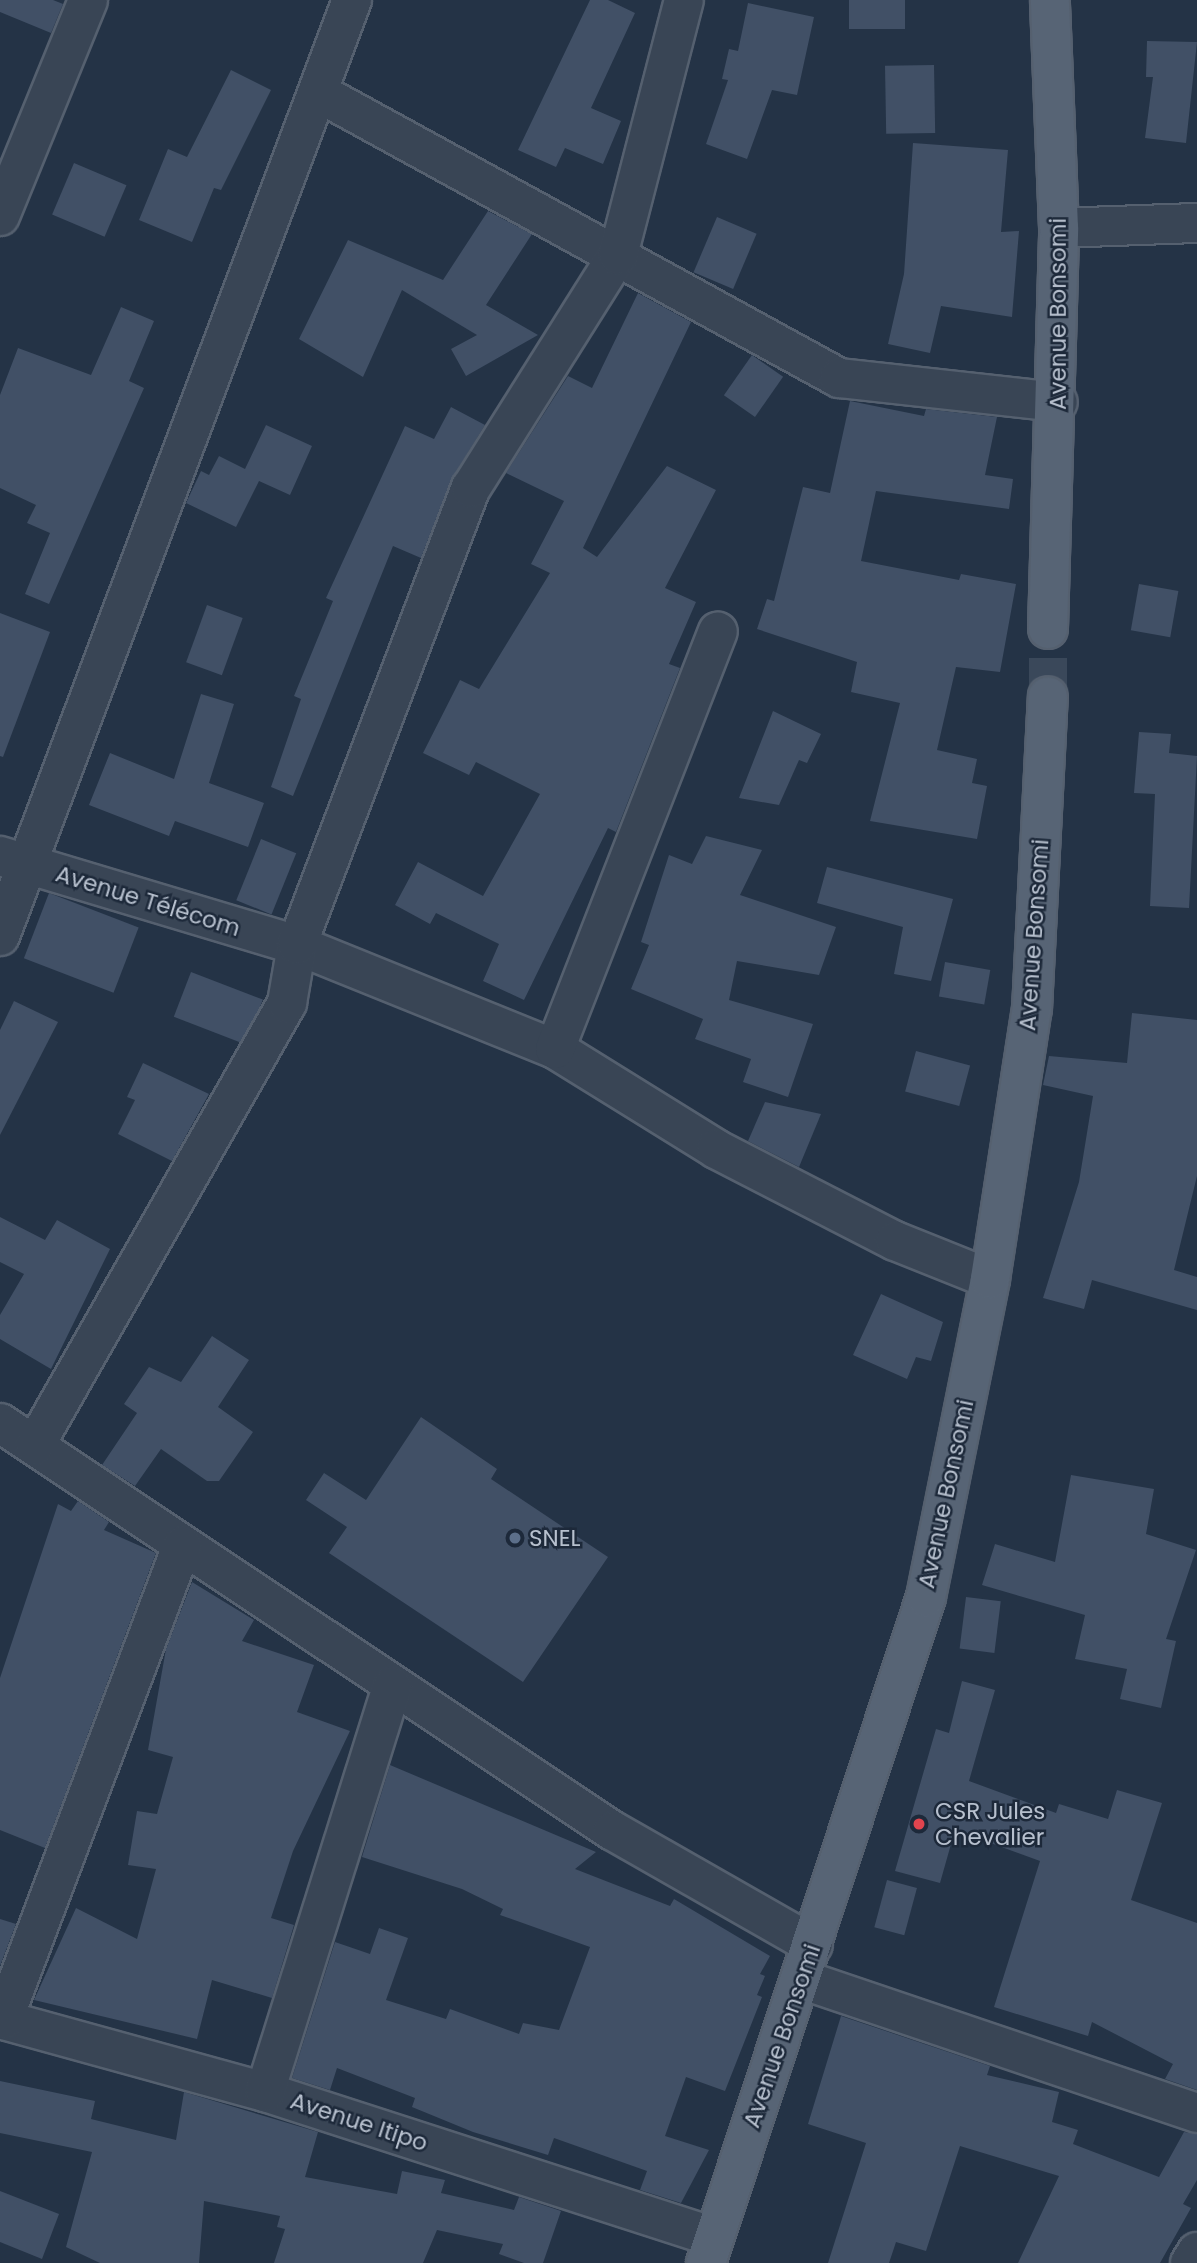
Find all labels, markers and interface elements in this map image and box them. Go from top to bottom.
street label: Avenue Bonsomi [1044,218,1072,410]
street label: Avenue Bonsomi [1014,838,1054,1032]
street label: Avenue Télécom [52,860,244,942]
street label: Avenue Bonsomi [913,1397,979,1591]
place label: SNEL [529,1524,580,1552]
marker: SNEL [507,1530,523,1546]
place label: CSR Jules Chevalier [935,1797,1045,1851]
marker: CSR Jules Chevalier [909,1814,929,1834]
street label: Avenue Bonsomi [738,1941,826,2131]
street label: Avenue Itipo [287,2087,431,2157]

